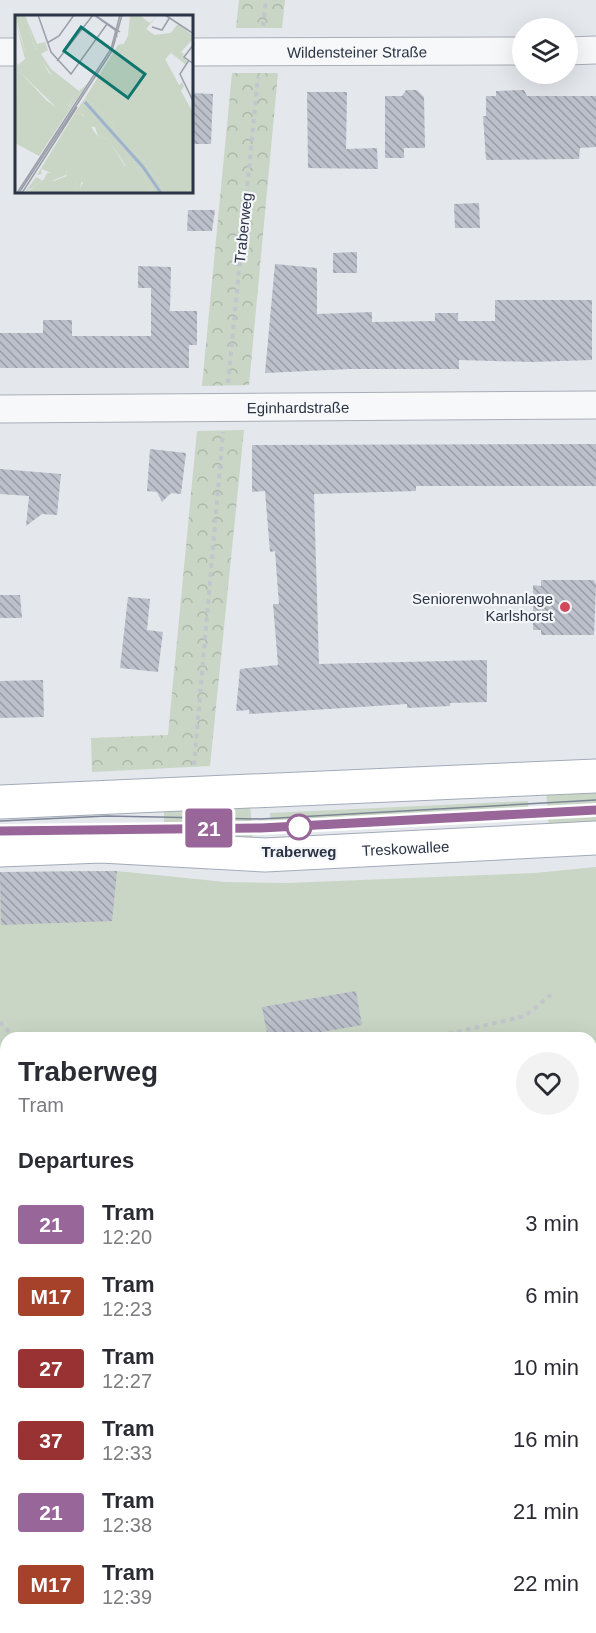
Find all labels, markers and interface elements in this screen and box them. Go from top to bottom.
inset map [15,15,194,194]
map controls [512,18,578,84]
button: layers [512,18,578,84]
street label: Wildensteiner Straße [287,43,427,60]
street label: Traberweg [231,192,255,264]
street label: Eginhardstraße [247,398,349,416]
place label: Seniorenwohnanlage Karlshorst [412,590,554,624]
marker: Seniorenwohnanlage Karlshorst [558,600,572,614]
line badge: 21 [182,808,236,848]
marker: Traberweg [286,814,312,840]
text: 21 [197,817,221,840]
street label: Treskowallee [361,837,450,859]
place label: Traberweg [261,843,337,860]
button: heart [516,1052,579,1115]
text: Traberweg [18,1056,158,1087]
text: Tram [18,1094,64,1116]
text: Departures [18,1148,134,1173]
text: Tram [102,1200,155,1225]
text: 3 min [525,1211,579,1236]
text: 21 [39,1213,63,1236]
text: 12:20 [102,1226,152,1248]
text: Tram [102,1272,155,1297]
text: 6 min [525,1283,579,1308]
text: M17 [31,1285,71,1308]
text: 12:23 [102,1298,152,1320]
text: Tram [102,1344,155,1369]
text: 10 min [513,1355,579,1380]
text: 27 [39,1357,63,1380]
text: 12:27 [102,1370,152,1392]
text: Tram [102,1416,155,1441]
text: 16 min [513,1427,579,1452]
text: 37 [39,1429,63,1452]
text: 12:33 [102,1442,152,1464]
text: Tram [102,1488,155,1513]
text: 21 min [513,1499,579,1524]
text: 21 [39,1501,63,1524]
text: 12:38 [102,1514,152,1536]
text: Tram [102,1560,155,1585]
text: 22 min [513,1571,579,1596]
text: M17 [31,1573,71,1596]
text: 12:39 [102,1586,152,1608]

